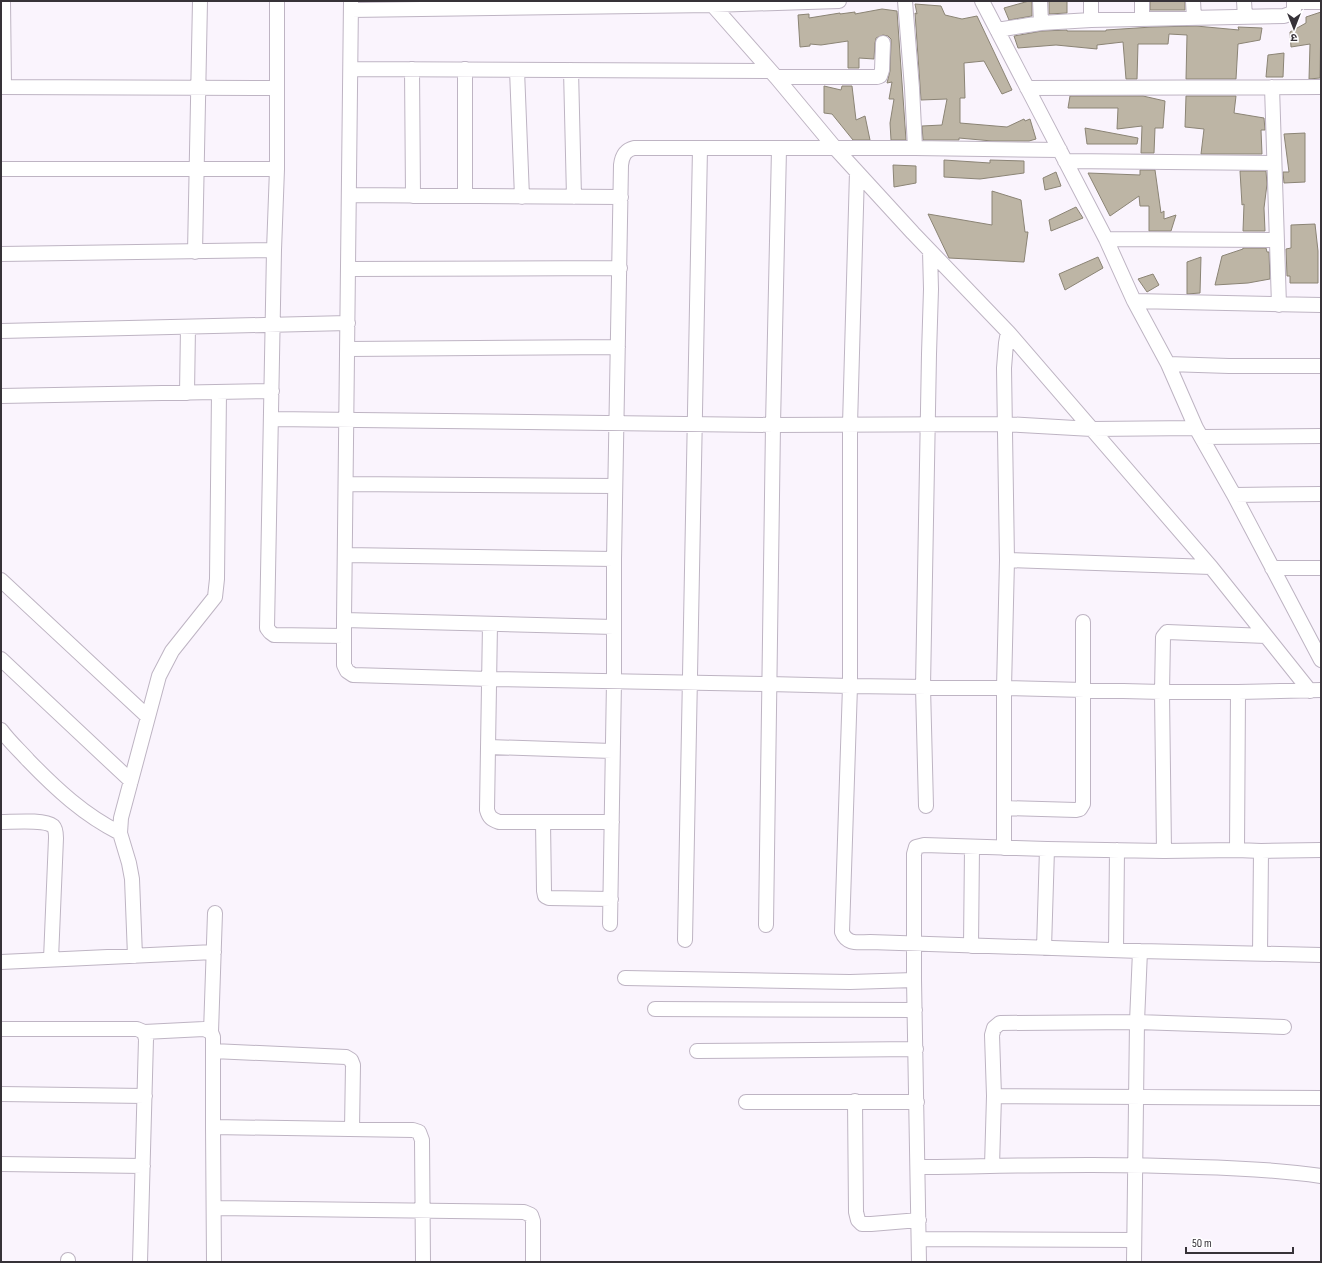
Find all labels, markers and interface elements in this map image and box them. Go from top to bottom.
north arrow [1274,8,1314,48]
text: उ [1290,31,1297,44]
scale bar [1186,1229,1293,1255]
text: 50 m [1192,1236,1212,1251]

